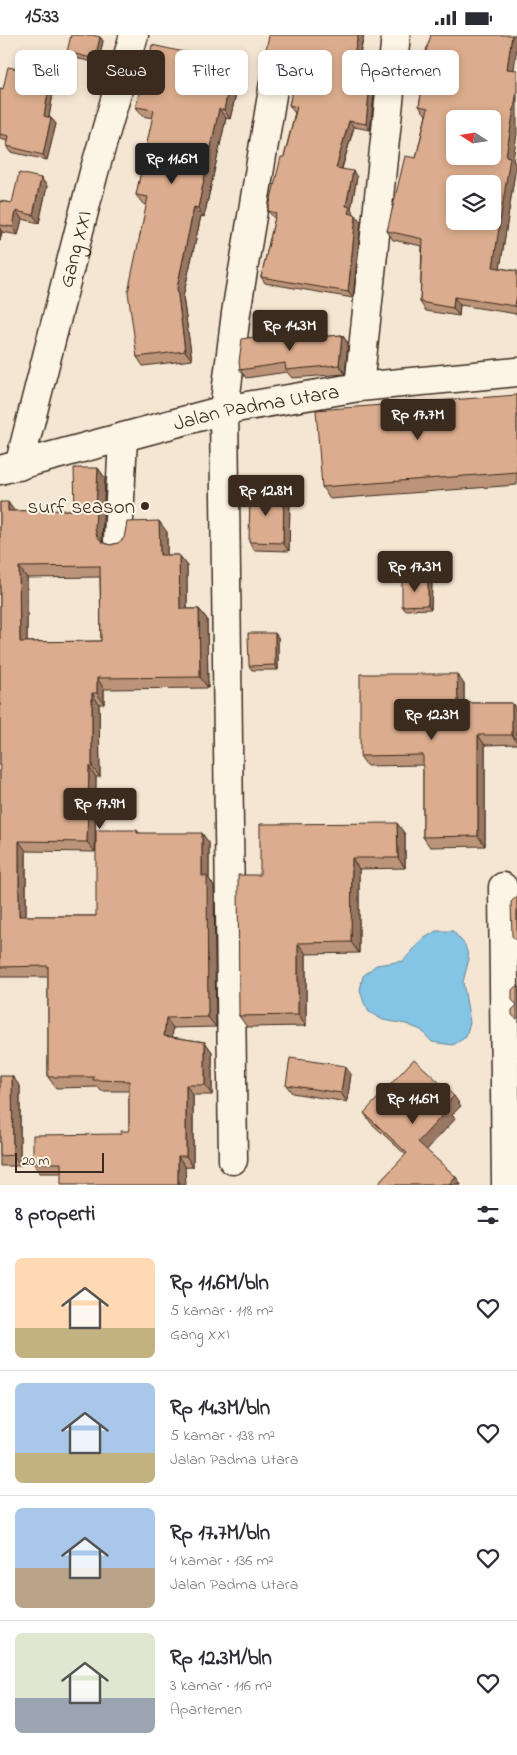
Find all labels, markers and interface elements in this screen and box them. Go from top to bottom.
text: 15:33 [25,4,59,31]
chip: Beli [15,50,77,95]
chip: Sewa [87,50,165,95]
chip: Filter [175,50,248,95]
chip: Baru [258,50,332,95]
chip: Apartemen [342,50,459,95]
north arrow [446,110,501,165]
map controls [446,110,501,230]
pin: Rp 11.6M [120,143,224,185]
text: Rp 11.6M [146,147,198,171]
button: layers [446,175,501,230]
street label: Gang XXI [52,208,101,291]
pin: Rp 14.3M [238,309,342,352]
text: Rp 14.3M [264,314,316,338]
street label: Jalan Padma Utara [170,378,342,440]
pin: Rp 17.7M [366,399,470,441]
text: Rp 17.7M [392,403,444,427]
pin: Rp 12.8M [214,475,318,517]
text: Rp 12.8M [239,479,293,503]
place label: surf season [27,493,135,523]
marker: surf season [139,500,151,512]
pin: Rp 17.3M [363,551,467,593]
text: Rp 17.3M [389,555,441,579]
pin: Rp 12.3M [380,699,484,741]
text: Rp 12.3M [405,703,459,727]
pin: Rp 17.9M [48,787,152,830]
text: Rp 17.9M [74,792,126,816]
pin: Rp 11.6M [361,1083,465,1125]
text: Rp 11.6M [387,1087,439,1111]
scale bar [15,1150,104,1173]
text: 20 m [22,1151,49,1172]
text: 8 properti [15,1200,95,1230]
icon: filters [474,1201,502,1229]
text: Rp 11.6M/bln [170,1269,269,1299]
icon: home [55,1278,115,1338]
icon: heart [474,1294,502,1322]
text: 5 kamar · 118 m² [170,1299,274,1323]
text: Gang XXI [170,1323,230,1347]
text: Rp 14.3M/bln [170,1394,270,1424]
icon: home [55,1403,115,1463]
icon: heart [474,1419,502,1447]
text: 5 kamar · 138 m² [170,1424,275,1448]
text: Jalan Padma Utara [170,1448,298,1472]
text: Rp 17.7M/bln [170,1519,270,1549]
icon: home [55,1528,115,1588]
icon: heart [474,1544,502,1572]
text: 4 kamar · 136 m² [170,1549,274,1573]
text: Jalan Padma Utara [170,1573,298,1597]
text: Rp 12.3M/bln [170,1644,272,1674]
icon: home [55,1653,115,1713]
icon: heart [474,1669,502,1697]
text: 3 kamar · 116 m² [170,1674,272,1698]
text: Apartemen [170,1698,242,1722]

